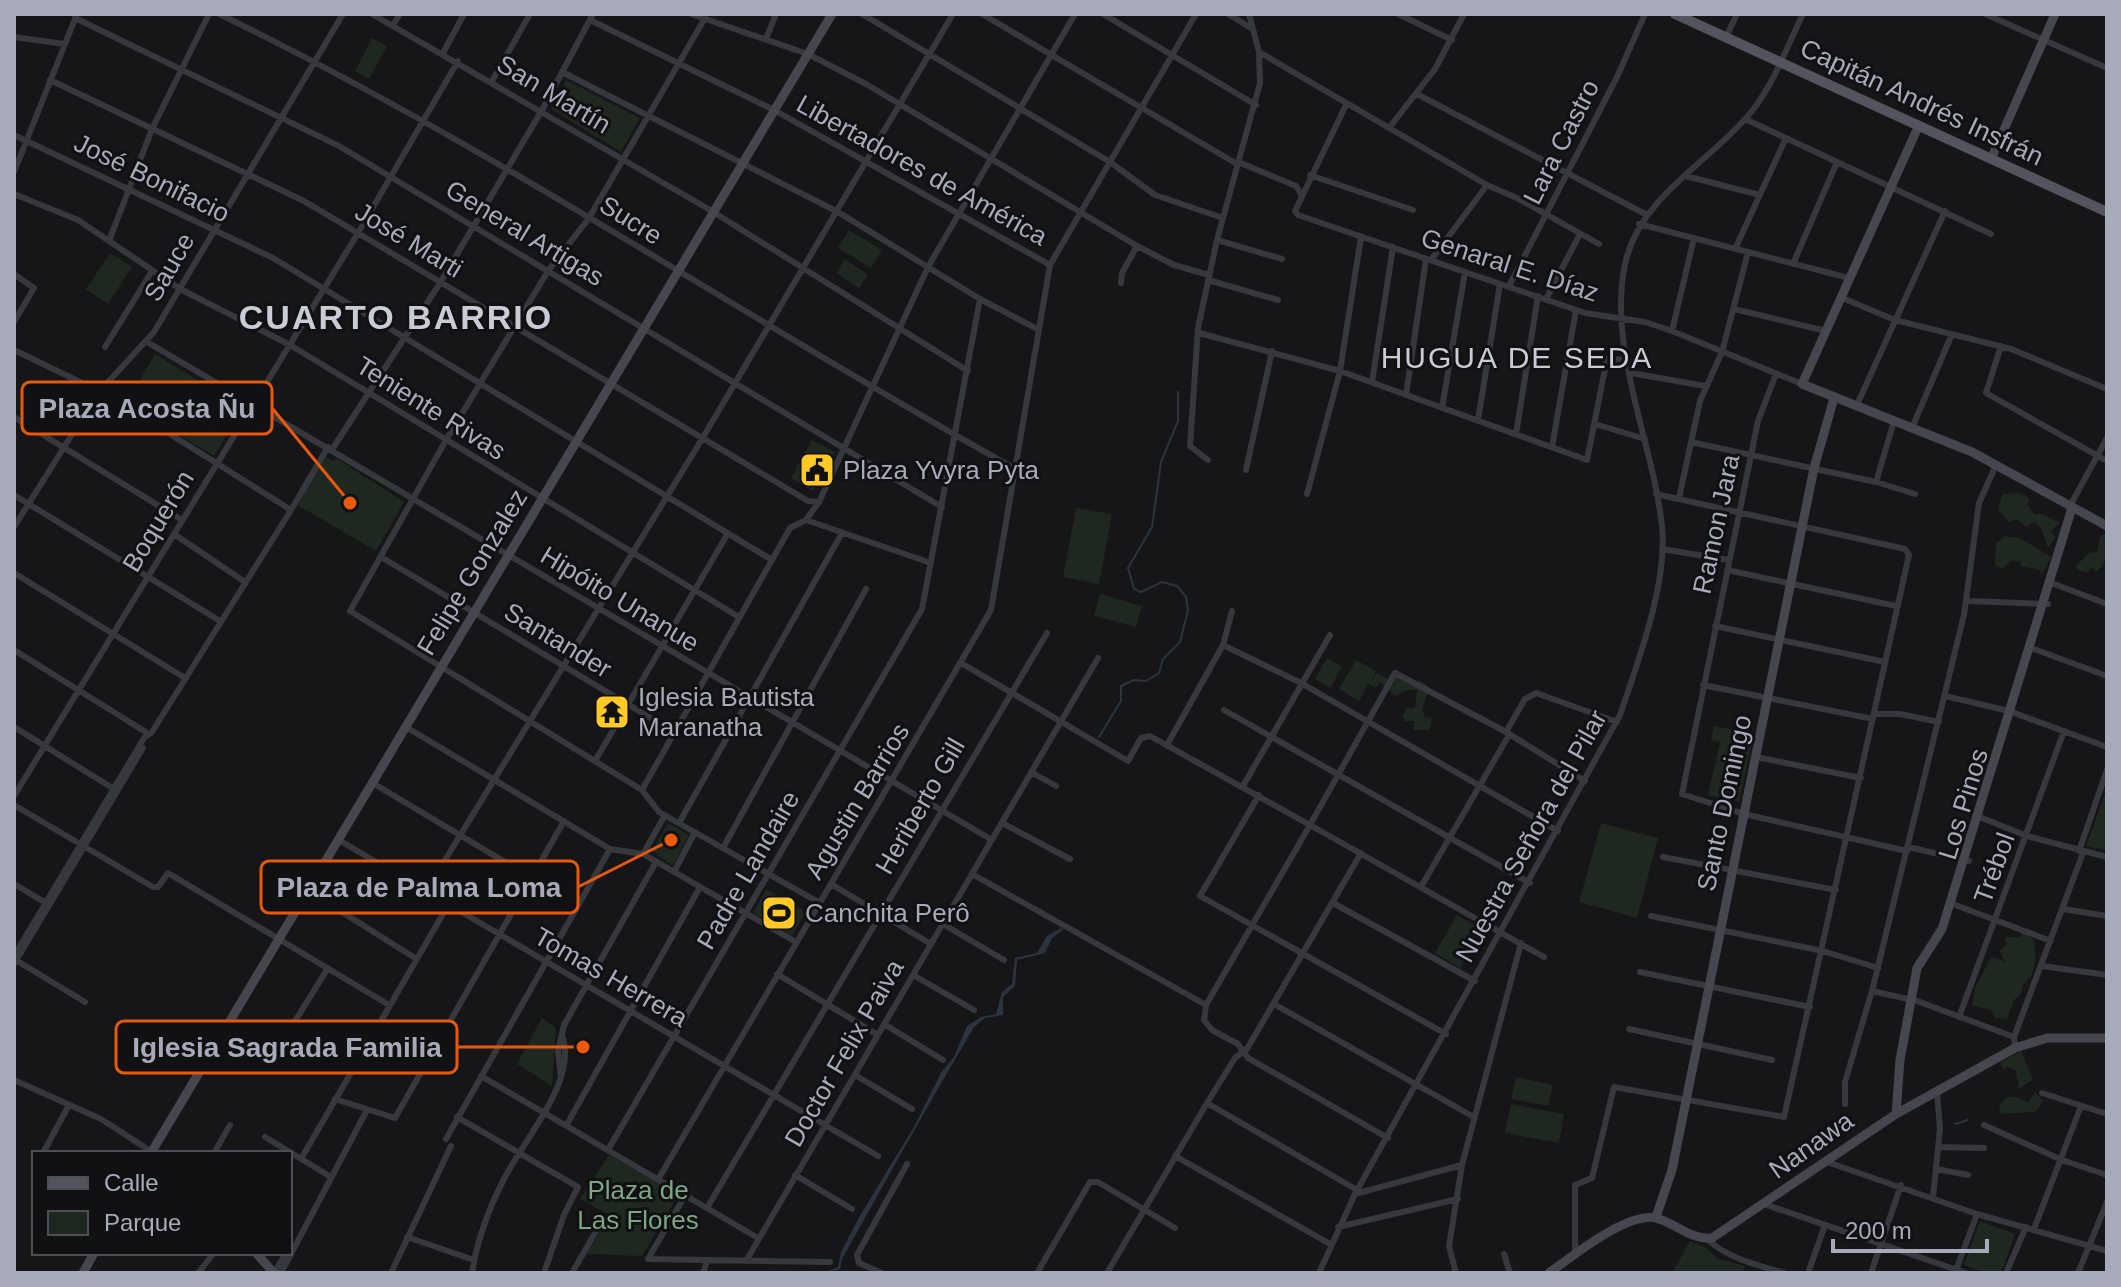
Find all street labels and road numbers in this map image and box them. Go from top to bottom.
street label: Capitán Andrés Insfrán [1796,33,2048,171]
street label: San Martín [492,48,616,140]
street label: Lara Castro [1517,75,1605,209]
street label: Libertadores de América [791,89,1053,252]
street label: José Bonifacio [69,127,235,229]
street label: General Artigas [440,174,610,292]
street label: Sucre [594,189,668,251]
street label: José Marti [350,196,468,284]
street label: Genaral E. Díaz [1417,222,1603,308]
street label: Sauce [138,228,200,306]
street label: Teniente Rivas [351,350,511,466]
street label: Ramon Jara [1687,451,1746,596]
street label: Boquerón [116,465,200,577]
street label: Felipe Gonzalez [411,484,533,660]
street label: Hipóito Unanue [535,540,705,658]
street label: Santander [499,596,617,684]
street label: Nuestra Señora del Pilar [1449,705,1613,967]
street label: Santo Domingo [1691,712,1757,894]
street label: Agustin Barrios [799,718,915,884]
street label: Heriberto Gill [869,733,971,879]
street label: Los Pinos [1932,745,1994,863]
street label: Padre Landaire [691,786,805,954]
street label: Trébol [1967,829,2021,907]
street label: Tomas Herrera [529,921,693,1033]
street label: Doctor Felix Paiva [778,954,910,1152]
street label: Nanawa [1763,1105,1859,1185]

